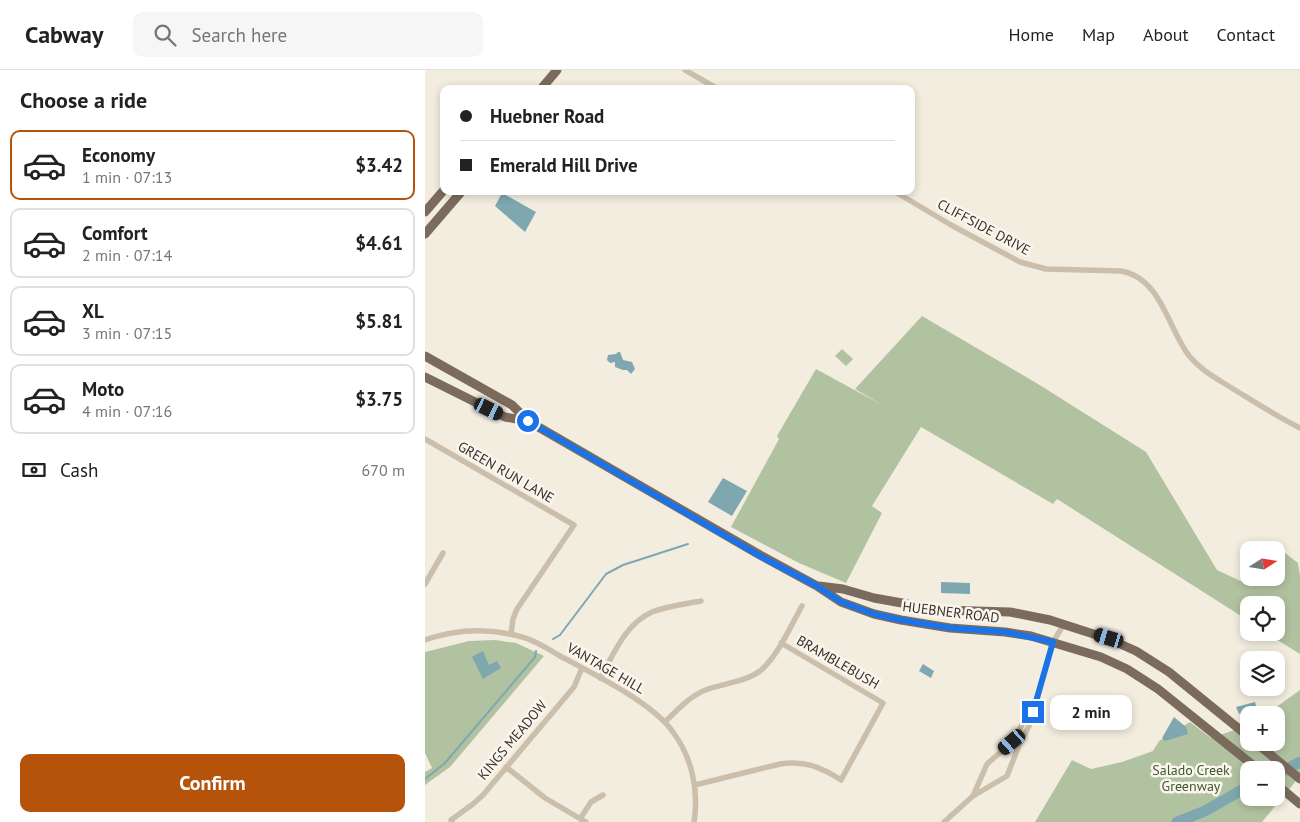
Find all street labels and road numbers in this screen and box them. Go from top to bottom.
street label: CLIFFSIDE DRIVE [934,195,1034,259]
street label: GREEN RUN LANE [455,437,557,507]
street label: HUEBNER ROAD [902,597,1000,627]
street label: BRAMBLEBUSH [793,631,883,693]
street label: VANTAGE HILL [563,638,648,698]
street label: KINGS MEADOW [473,696,551,784]

